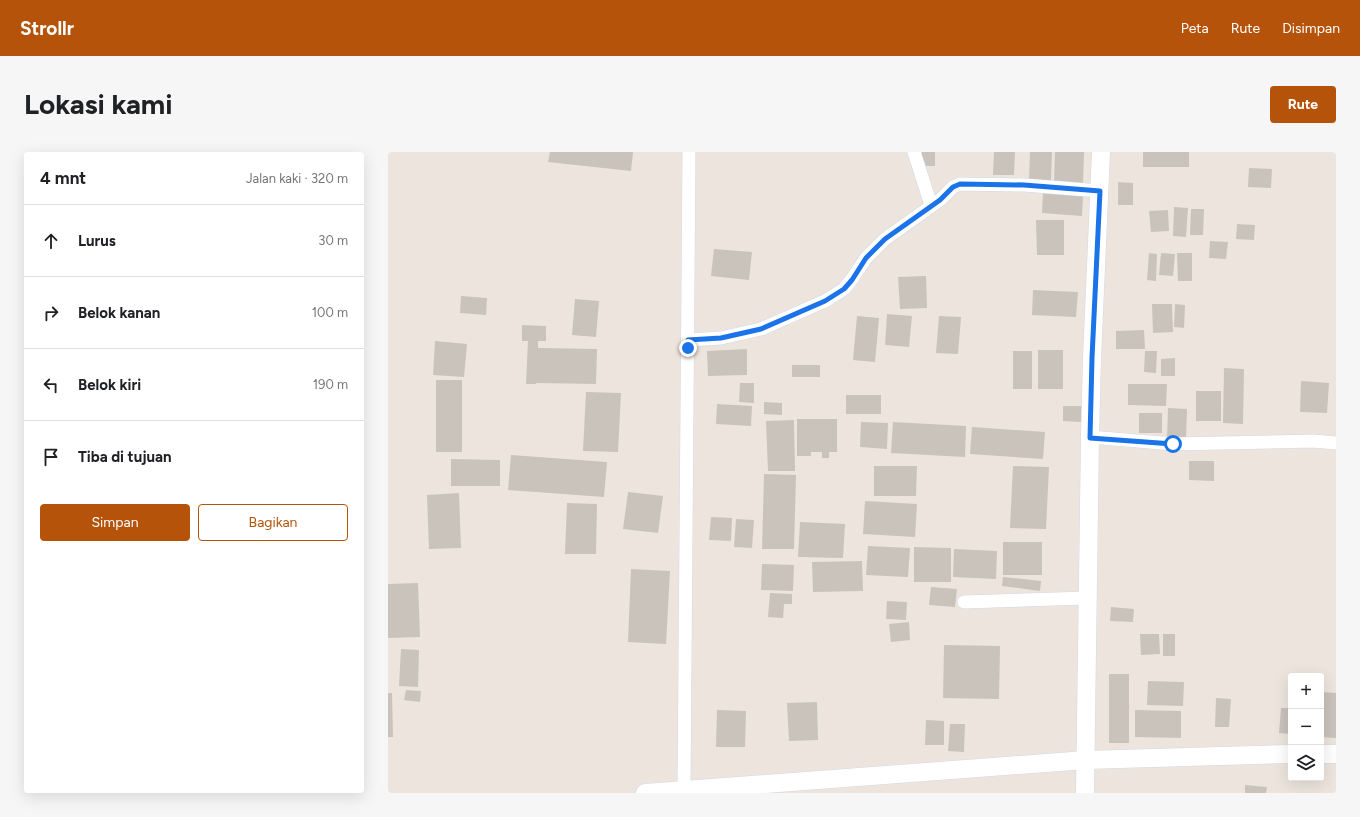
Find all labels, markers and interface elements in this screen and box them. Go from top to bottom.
text: Strollr [20,17,74,40]
text: Peta [1181,20,1209,37]
text: Rute [1231,20,1260,37]
text: Disimpan [1282,20,1340,37]
button: Rute [1270,86,1336,123]
text: Lokasi kami [24,87,173,121]
text: 4 mnt [40,168,86,188]
text: Jalan kaki · 320 m [246,171,348,186]
icon: ahead [40,230,62,252]
text: Lurus [78,232,116,250]
text: 30 m [318,233,348,248]
icon: right [40,302,62,324]
text: Belok kanan [78,304,160,322]
text: 100 m [312,305,348,320]
route end [679,339,697,357]
icon: left [40,374,62,396]
text: Belok kiri [78,376,141,394]
text: 190 m [313,377,348,392]
route start [1164,435,1182,453]
icon: arrive [40,446,62,468]
text: Tiba di tujuan [78,448,172,466]
button: Simpan [40,504,190,541]
button: Bagikan [198,504,348,541]
map controls [1288,673,1324,781]
button: + [1288,673,1324,709]
button: − [1288,709,1324,745]
button: layers [1288,745,1324,781]

